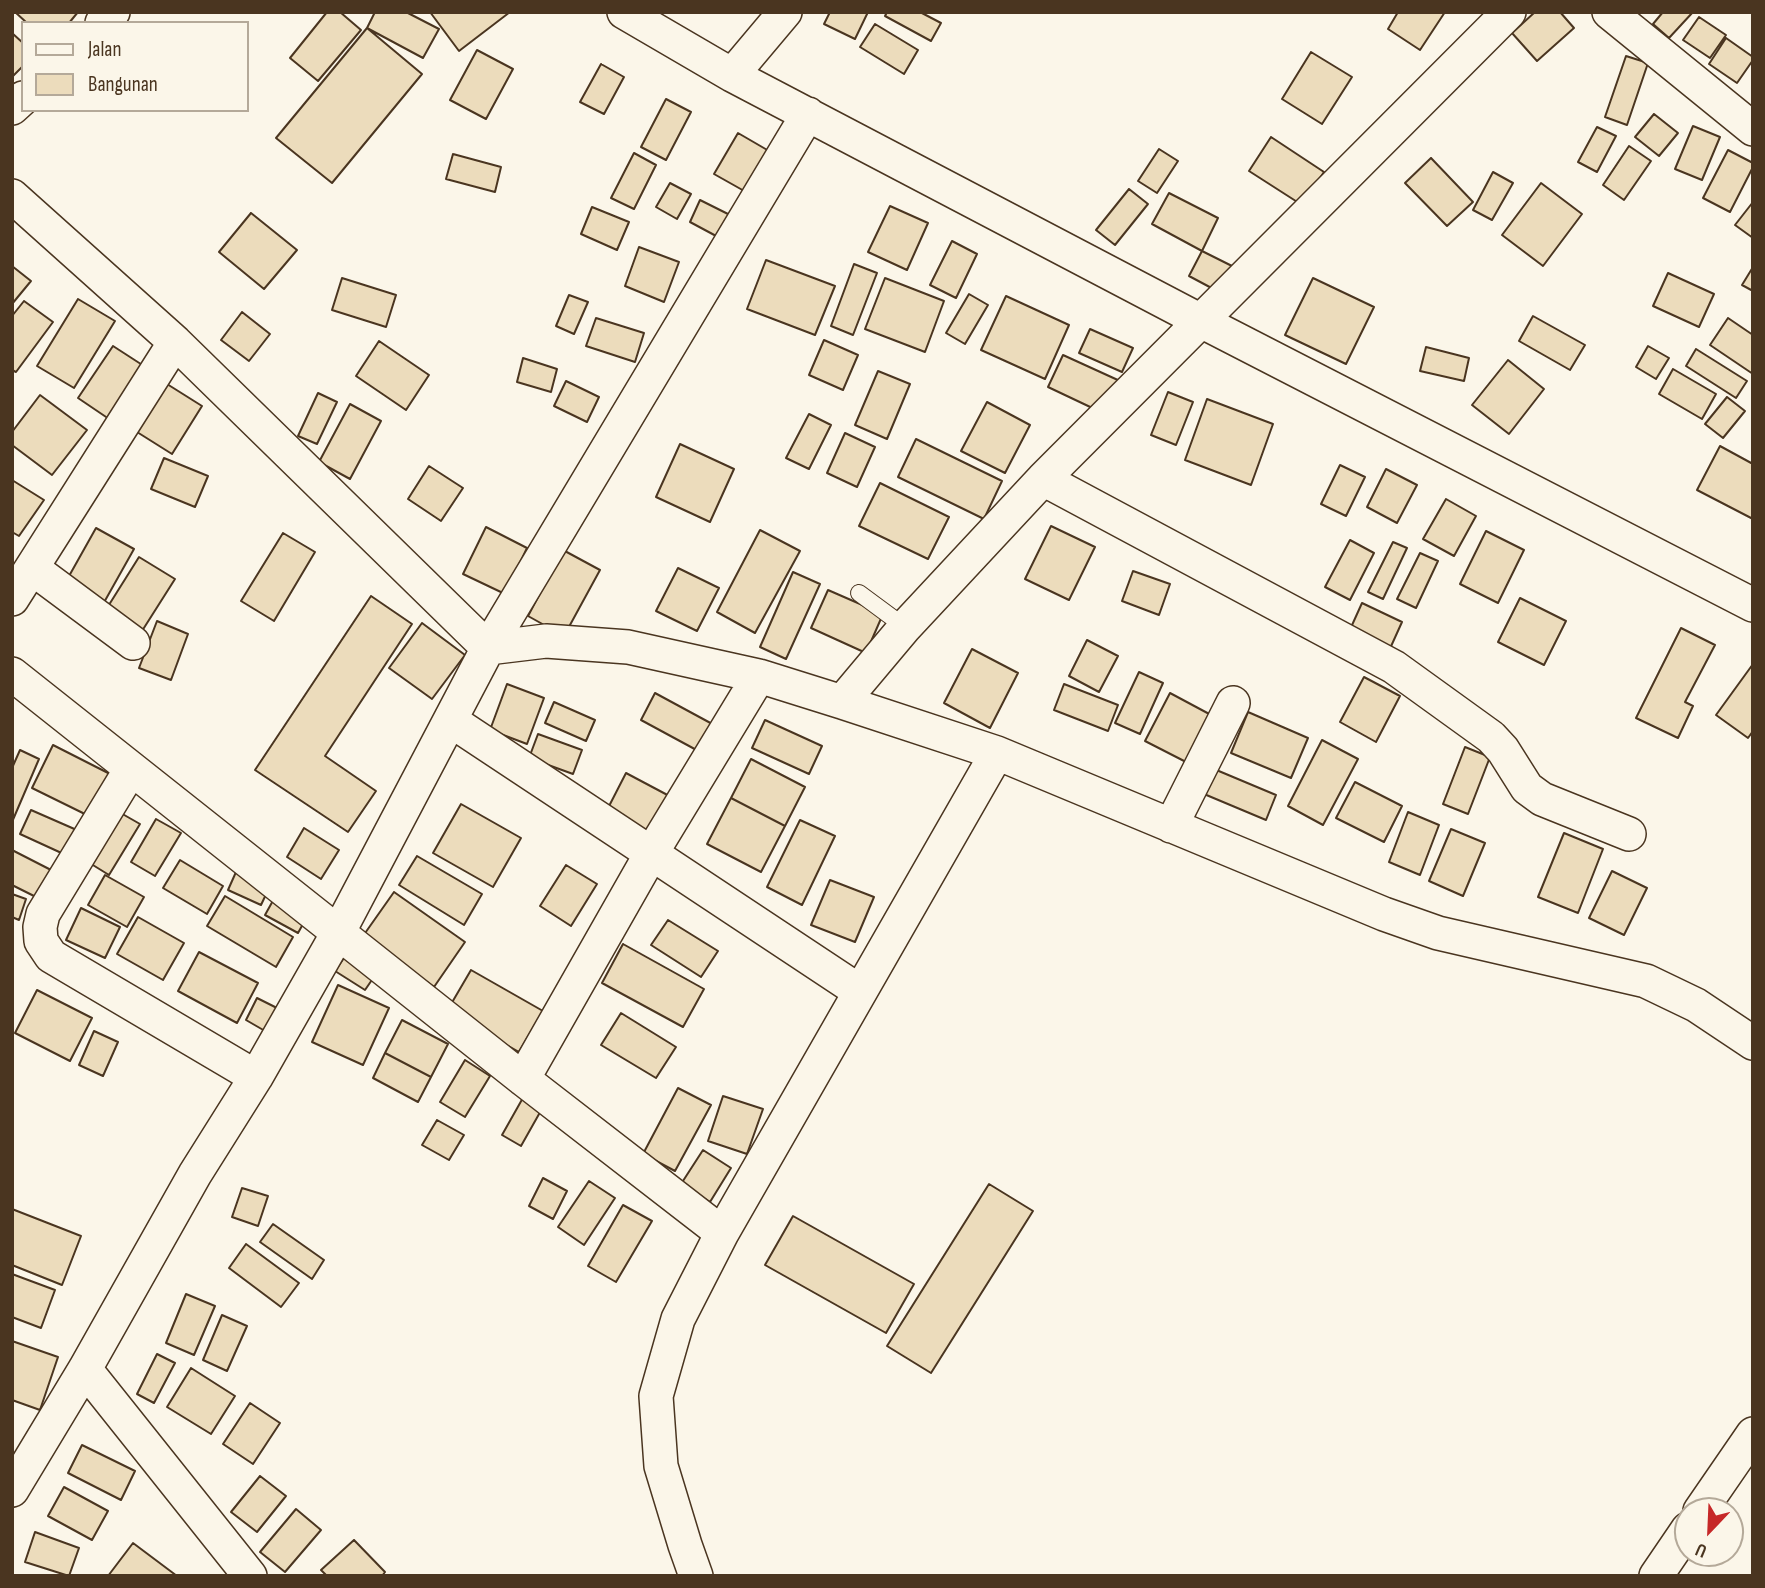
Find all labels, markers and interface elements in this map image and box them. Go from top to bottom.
legend [21,21,248,112]
text: Jalan [88,37,121,62]
text: Bangunan [88,72,158,97]
north arrow [1674,1497,1744,1567]
text: U [1692,1537,1710,1562]

